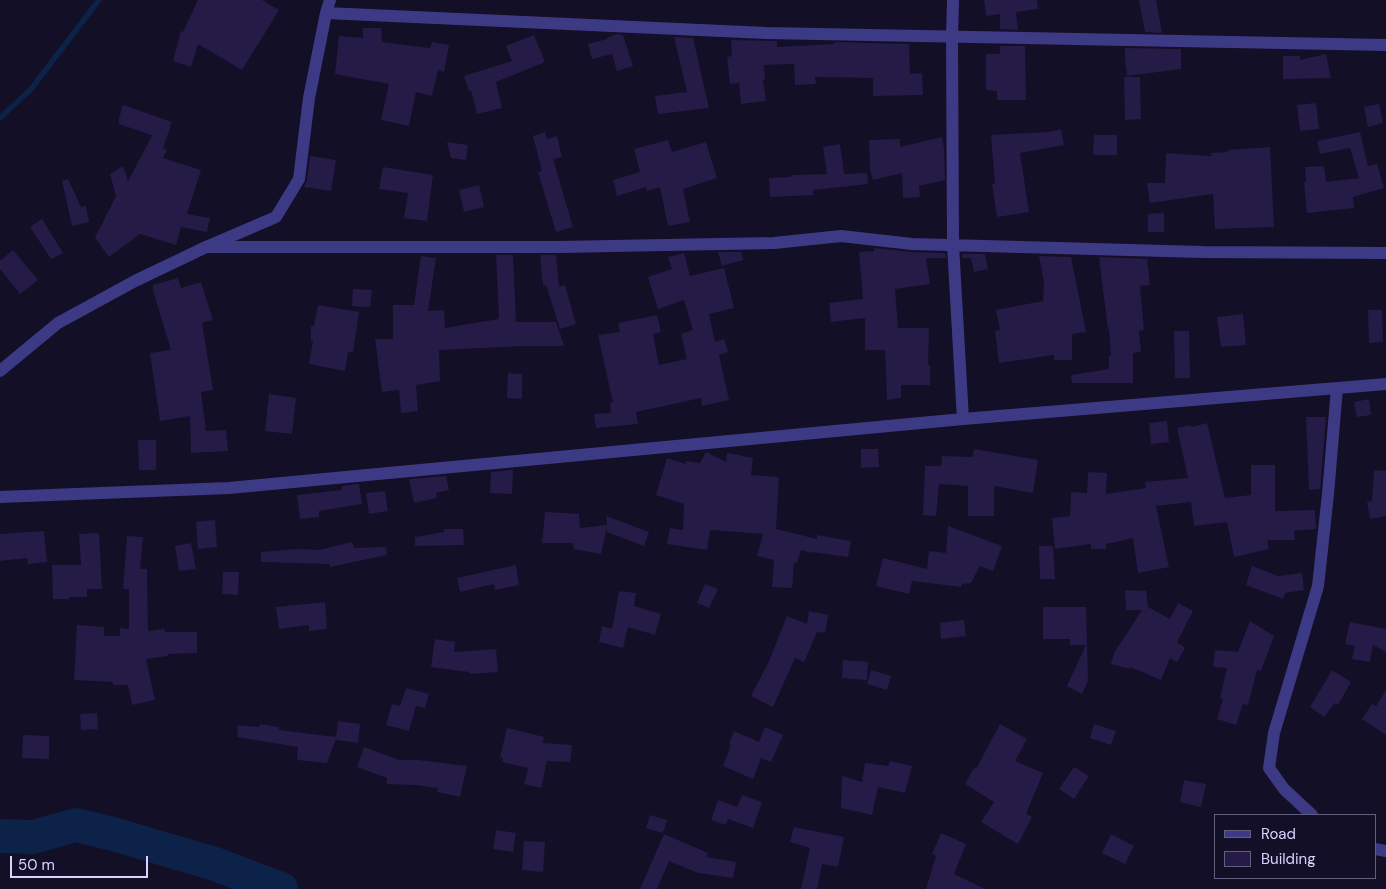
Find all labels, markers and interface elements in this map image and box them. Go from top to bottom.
legend [1214,814,1376,879]
text: Road [1261,824,1296,844]
scale bar [12,846,150,878]
text: Building [1261,849,1316,869]
text: 50 m [18,855,55,875]

